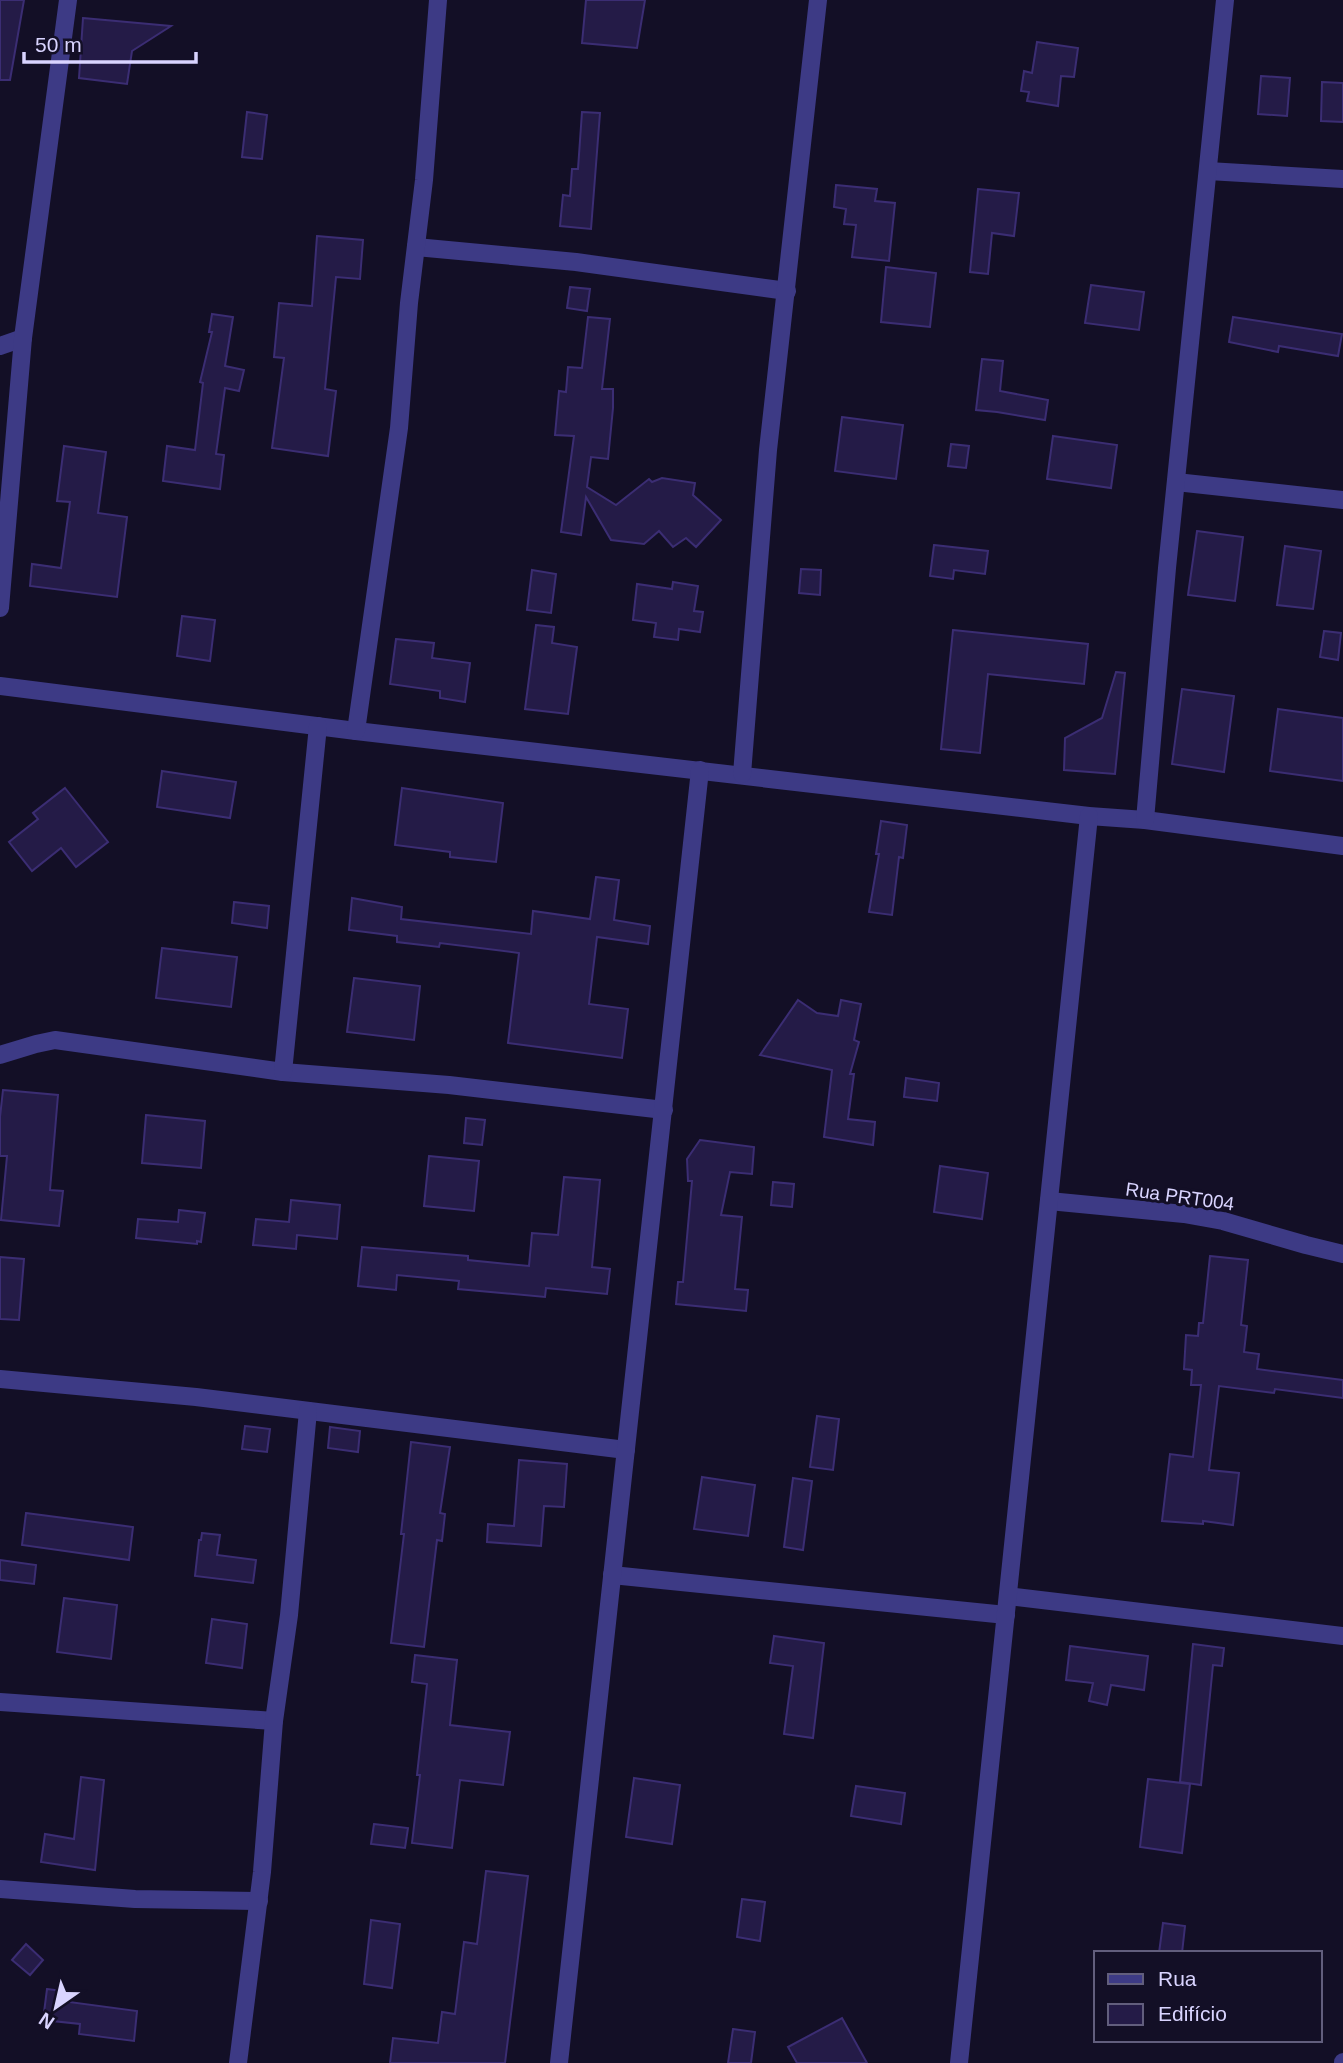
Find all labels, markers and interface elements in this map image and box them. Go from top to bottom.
scale bar [24,21,196,65]
text: 50 m [35,33,82,56]
street label: Rua PRT004 [1124,1178,1236,1215]
legend [1094,1951,1322,2042]
text: Rua [1158,1967,1197,1990]
north arrow [21,1972,91,2042]
text: Edifício [1158,2002,1227,2025]
text: N [35,2008,58,2033]

